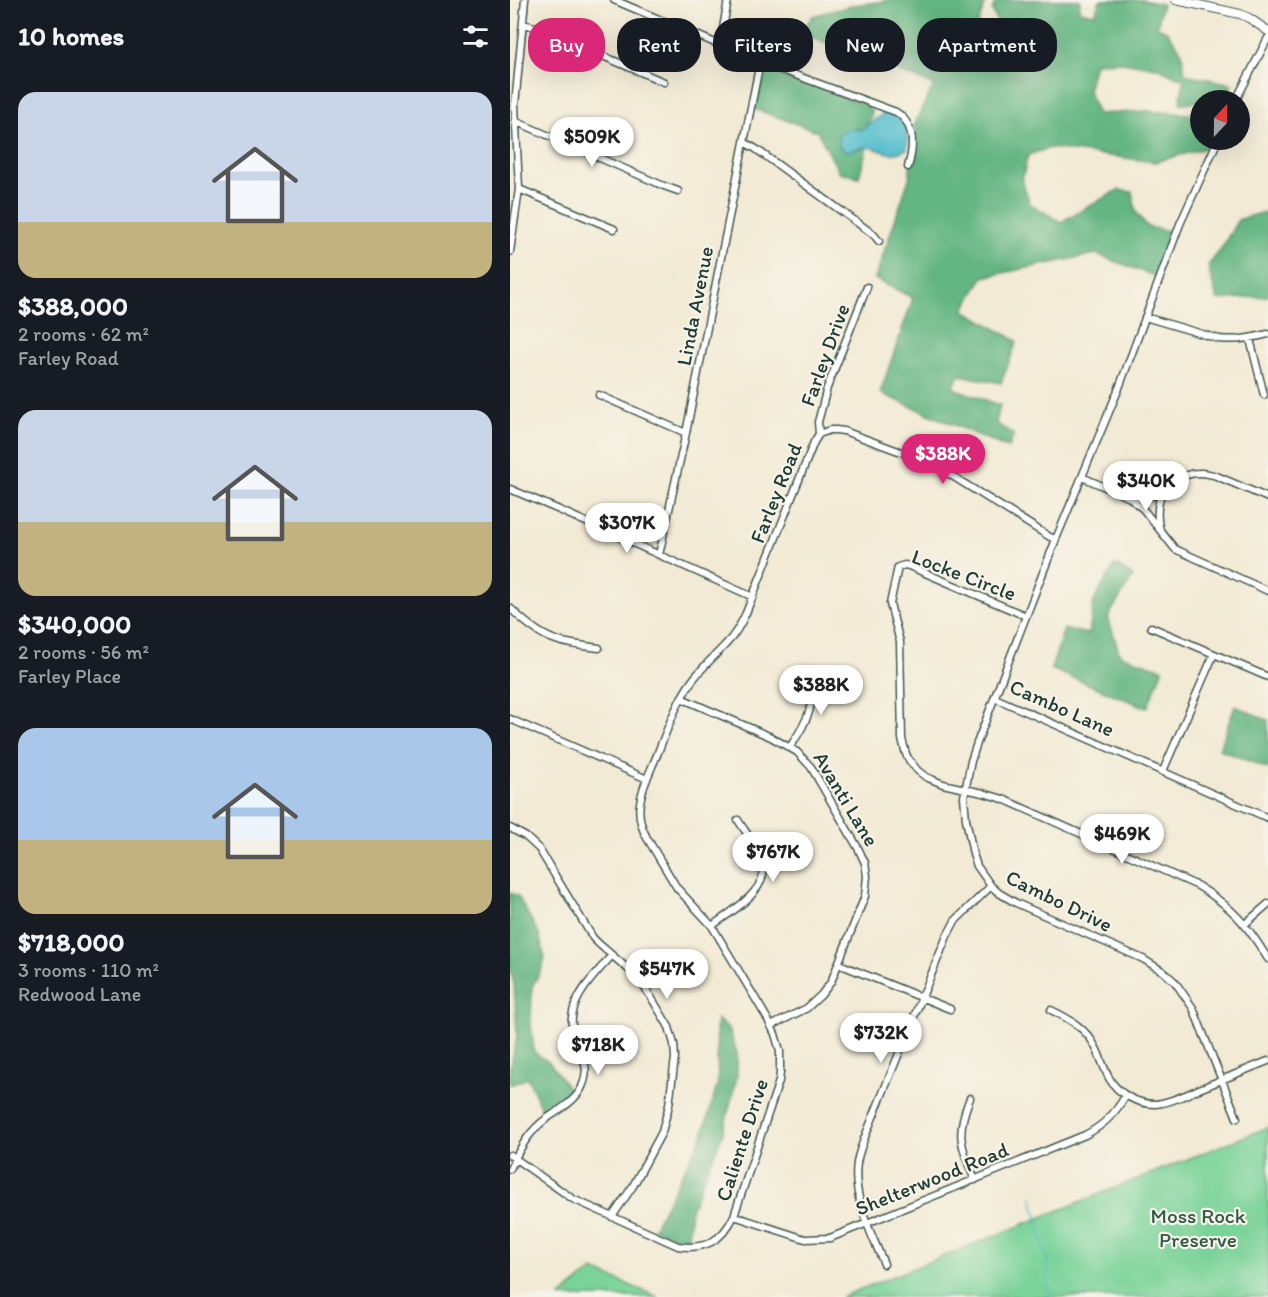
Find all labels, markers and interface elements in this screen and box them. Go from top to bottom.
chip: Buy [528,18,605,72]
chip: Rent [617,18,701,72]
chip: Filters [713,18,813,72]
chip: New [825,18,905,72]
chip: Apartment [917,18,1057,72]
text: 10 homes [18,20,124,52]
icon: filters [459,20,492,53]
north arrow [1190,90,1250,150]
map controls [1190,90,1250,150]
pin: $509K [550,117,634,168]
text: $509K [564,124,620,148]
icon: home [201,131,309,239]
street label: Linda Avenue [671,244,718,368]
text: $388,000 [18,290,128,322]
street label: Farley Drive [794,300,855,409]
text: 2 rooms · 62 m² [18,322,149,346]
text: Farley Road [18,346,119,370]
pin: $388K [901,434,985,485]
street label: Farley Road [744,439,807,547]
text: $388K [915,441,971,465]
icon: home [201,449,309,557]
pin: $340K [1104,461,1188,512]
text: $340K [1117,468,1175,492]
pin: $307K [585,503,669,554]
text: $307K [599,510,655,534]
street label: Locke Circle [909,543,1020,606]
text: $340,000 [18,608,131,640]
text: 2 rooms · 56 m² [18,640,149,664]
text: Farley Place [18,664,121,688]
pin: $388K [779,665,863,716]
text: $388K [793,672,849,696]
street label: Cambo Lane [1006,673,1118,742]
street label: Avanti Lane [808,747,885,851]
icon: home [201,767,309,875]
pin: $469K [1080,814,1164,865]
text: $469K [1094,821,1150,845]
pin: $767K [731,832,815,883]
text: $767K [746,839,800,863]
street label: Cambo Drive [1002,864,1116,937]
text: $718,000 [18,926,125,958]
pin: $547K [625,949,709,1000]
text: $547K [639,956,695,980]
text: 3 rooms · 110 m² [18,958,159,982]
text: Redwood Lane [18,982,141,1006]
pin: $732K [839,1013,923,1064]
text: $732K [854,1020,908,1044]
pin: $718K [556,1025,640,1076]
text: $718K [571,1032,625,1056]
street label: Caliente Drive [710,1076,773,1204]
street label: Shelterwood Road [852,1136,1012,1221]
park label: Moss Rock Preserve [1150,1203,1246,1252]

